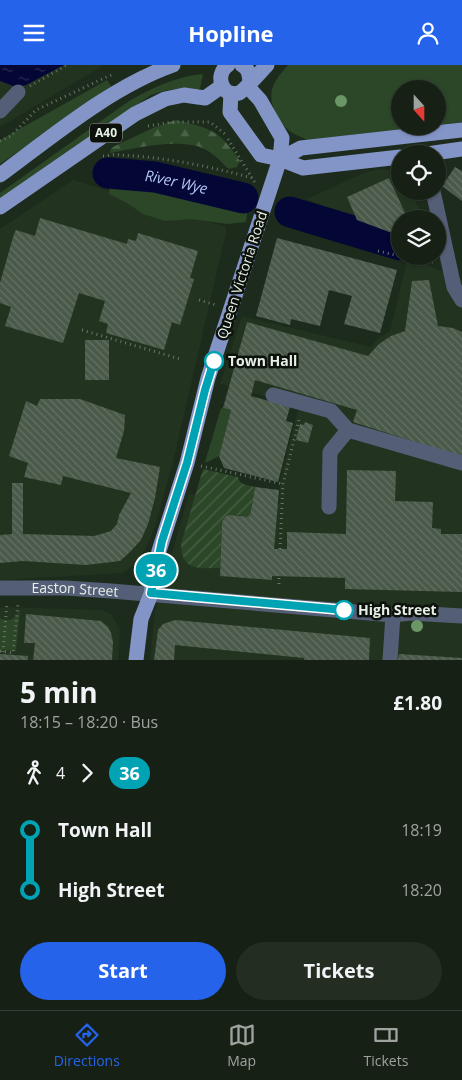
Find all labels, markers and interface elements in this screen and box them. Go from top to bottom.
text: Hopline [188,18,274,48]
icon: menu [20,19,48,47]
icon: person [414,19,442,47]
north arrow [391,80,446,135]
map controls [391,80,446,265]
road number: A40 [90,123,122,143]
button: locate [391,145,446,200]
water label: River Wye [144,165,210,198]
street label: Queen Victoria Road [212,208,271,341]
button: layers [391,210,446,265]
marker: Town Hall [204,351,224,371]
place label: Town Hall [228,351,297,370]
line badge: 36 [134,554,178,586]
text: 36 [146,558,166,582]
street label: Easton Street [31,578,119,601]
marker: High Street [334,600,354,620]
place label: High Street [358,600,437,619]
text: 5 min [20,673,98,711]
text: £1.80 [393,690,442,716]
text: 18:15 – 18:20 · Bus [20,711,158,733]
icon: walk [20,759,48,787]
icon: forward [73,759,101,787]
text: 36 [119,761,140,785]
text: 4 [56,762,65,784]
text: Town Hall [58,817,152,843]
text: 18:19 [401,819,442,841]
text: High Street [58,877,165,903]
text: 18:20 [401,879,442,901]
button: Start [20,942,226,1000]
button: Tickets [236,942,442,1000]
tab: Directions [54,1021,120,1070]
tab: Map [227,1021,256,1070]
tab: Tickets [363,1021,408,1070]

